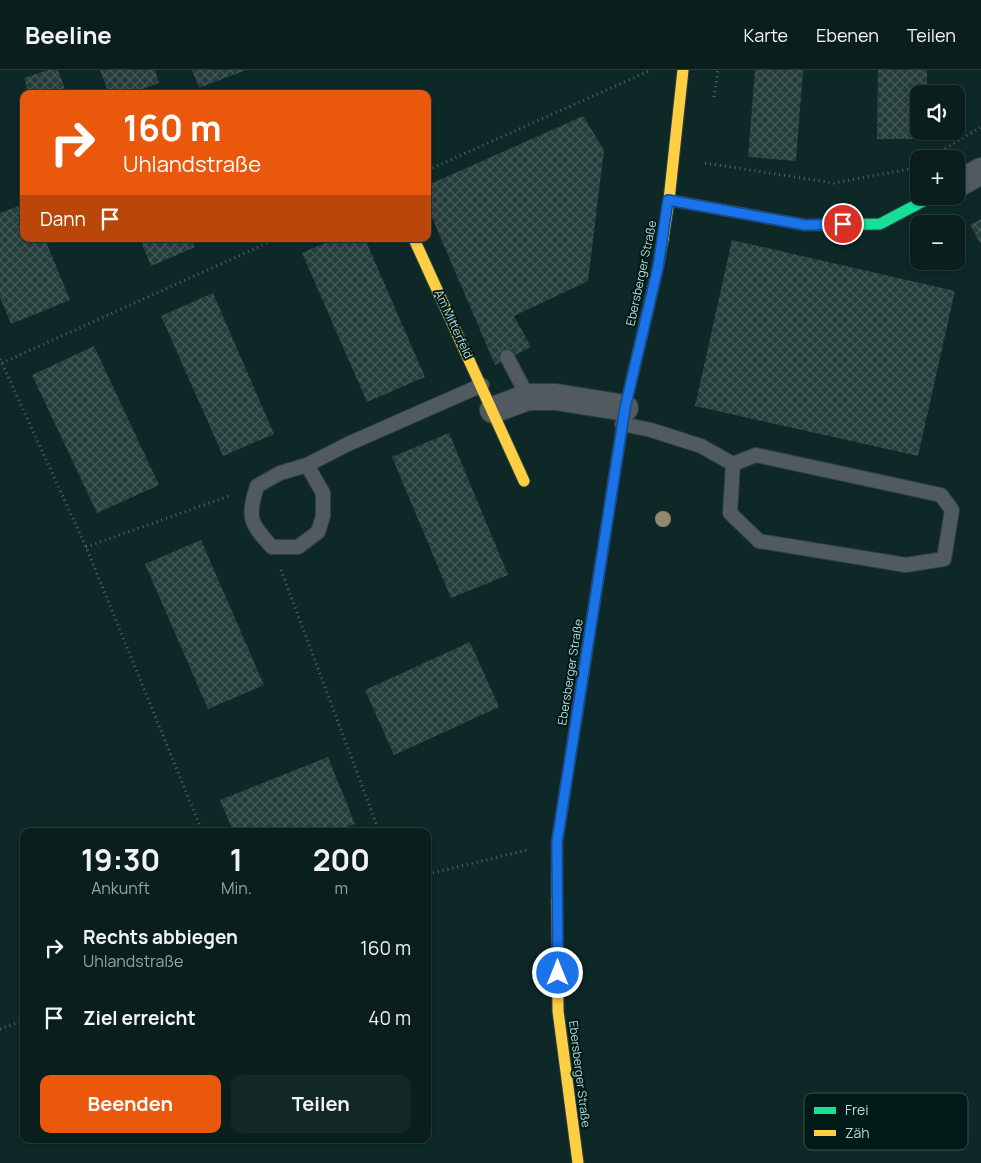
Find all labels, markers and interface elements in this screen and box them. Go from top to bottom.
text: Beeline [25,18,112,51]
text: Karte [744,23,788,47]
text: Ebenen [816,23,879,47]
text: Teilen [907,23,956,47]
map controls [910,85,965,270]
button: sound [910,85,965,140]
text: 160 m [123,104,222,152]
icon: right [40,110,105,175]
text: Uhlandstraße [123,149,261,179]
button: + [910,150,965,205]
pin [822,203,864,245]
icon: arrive [96,205,124,233]
text: Dann [40,206,86,232]
icon: arrive [829,210,857,238]
button: − [910,215,965,270]
street label: Ebersberger Straße [622,219,660,327]
street label: Am Mitterfeld [431,287,477,361]
street label: Ebersberger Straße [553,618,587,726]
text: 19:30 [81,839,160,880]
text: 1 [230,839,243,880]
text: 200 [313,839,370,880]
text: Ankunft [91,877,150,899]
text: Min. [221,877,252,899]
text: m [335,877,348,899]
text: Rechts abbiegen [83,924,238,950]
icon: right [40,934,68,962]
text: 160 m [360,935,411,961]
position arrow [531,946,583,998]
text: Uhlandstraße [83,950,183,972]
icon: arrive [40,1004,68,1032]
text: Ziel erreicht [83,1005,196,1031]
text: 40 m [368,1005,411,1031]
street label: Ebersberger Straße [565,1020,595,1128]
button: Beenden [40,1075,221,1133]
button: Teilen [231,1075,411,1133]
legend [804,1093,968,1150]
text: Frei [845,1100,868,1119]
text: Zäh [845,1123,870,1142]

